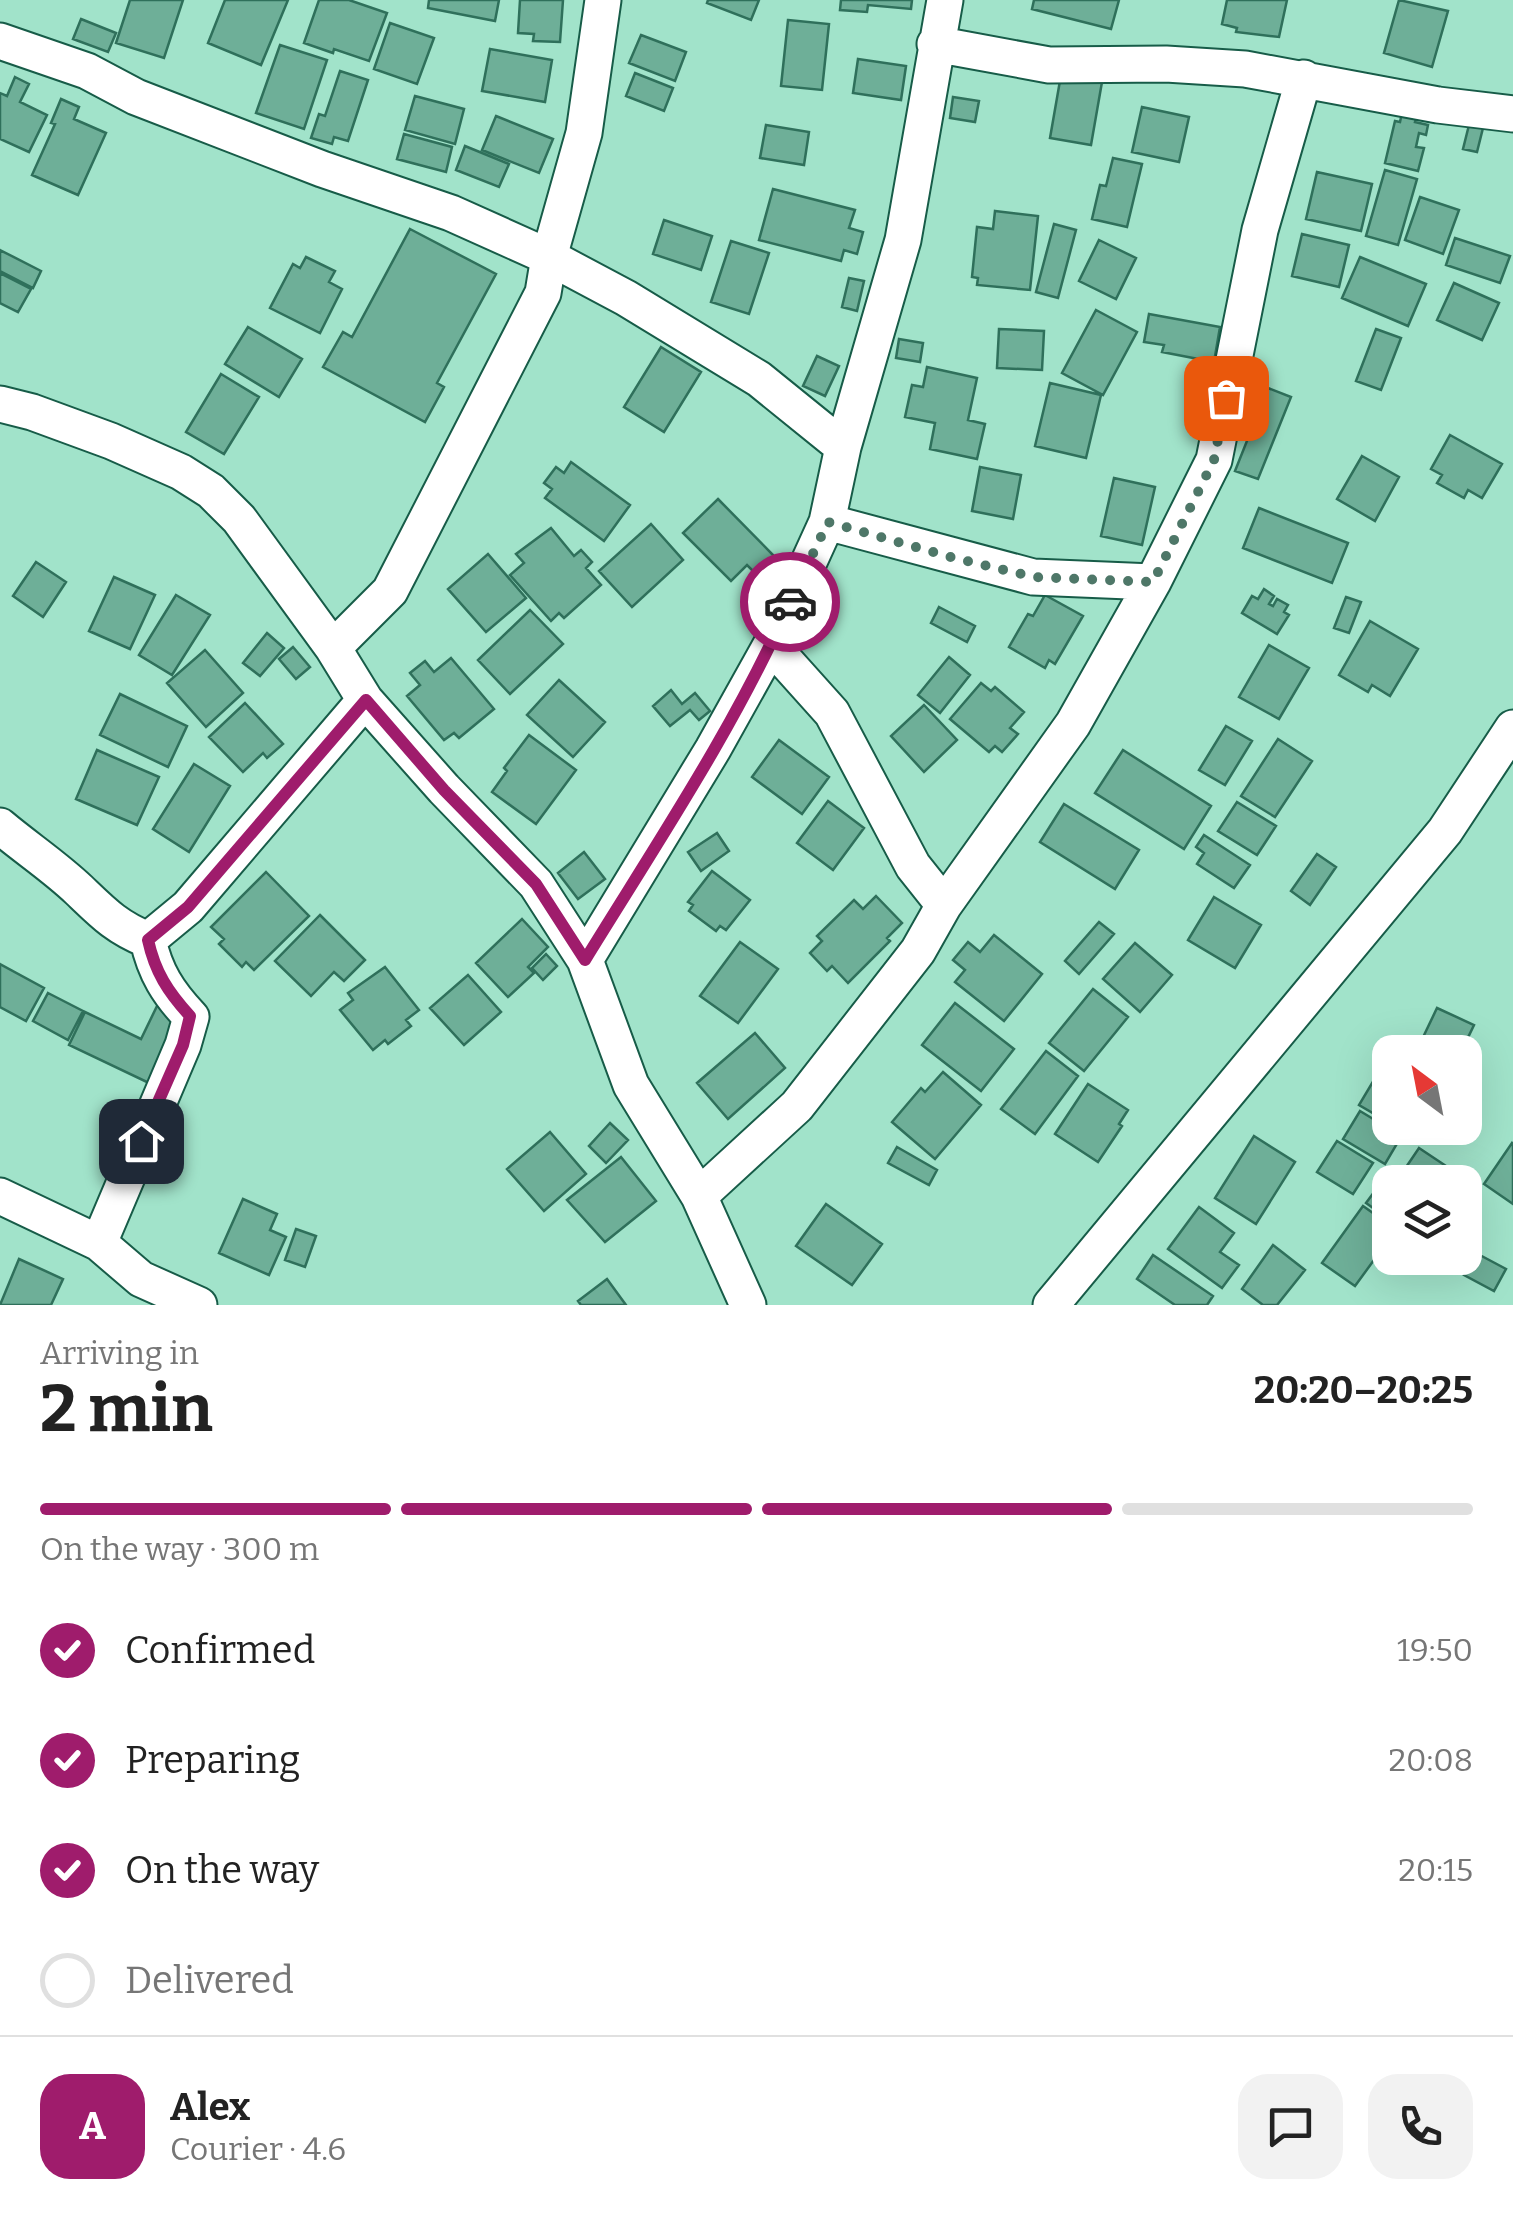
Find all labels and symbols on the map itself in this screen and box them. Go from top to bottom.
pin [1184,356,1269,441]
courier [740,552,840,652]
north arrow [1372,1035,1482,1145]
pin [99,1099,184,1184]

